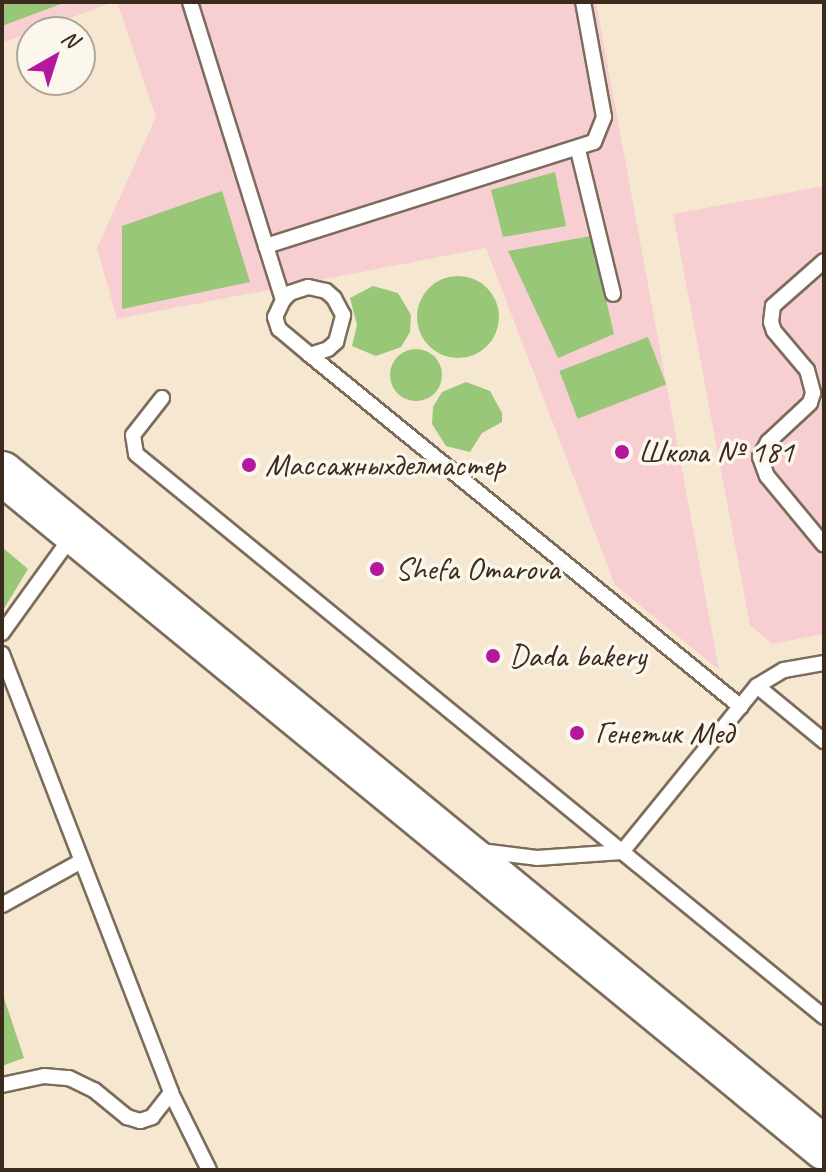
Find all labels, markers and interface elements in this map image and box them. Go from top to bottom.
north arrow [16,16,96,96]
text: N [56,24,84,54]
place label: Школа № 181 [638,433,794,471]
marker: Школа № 181 [613,443,631,461]
place label: Массажныхделмастер [265,446,505,484]
marker: Массажныхделмастер [240,456,258,474]
place label: Shefa Omarova [395,550,561,588]
marker: Shefa Omarova [366,558,388,580]
place label: Dada bakery [509,637,647,675]
marker: Dada bakery [484,647,502,665]
place label: Генетик Мед [595,714,734,752]
marker: Генетик Мед [566,722,588,744]

